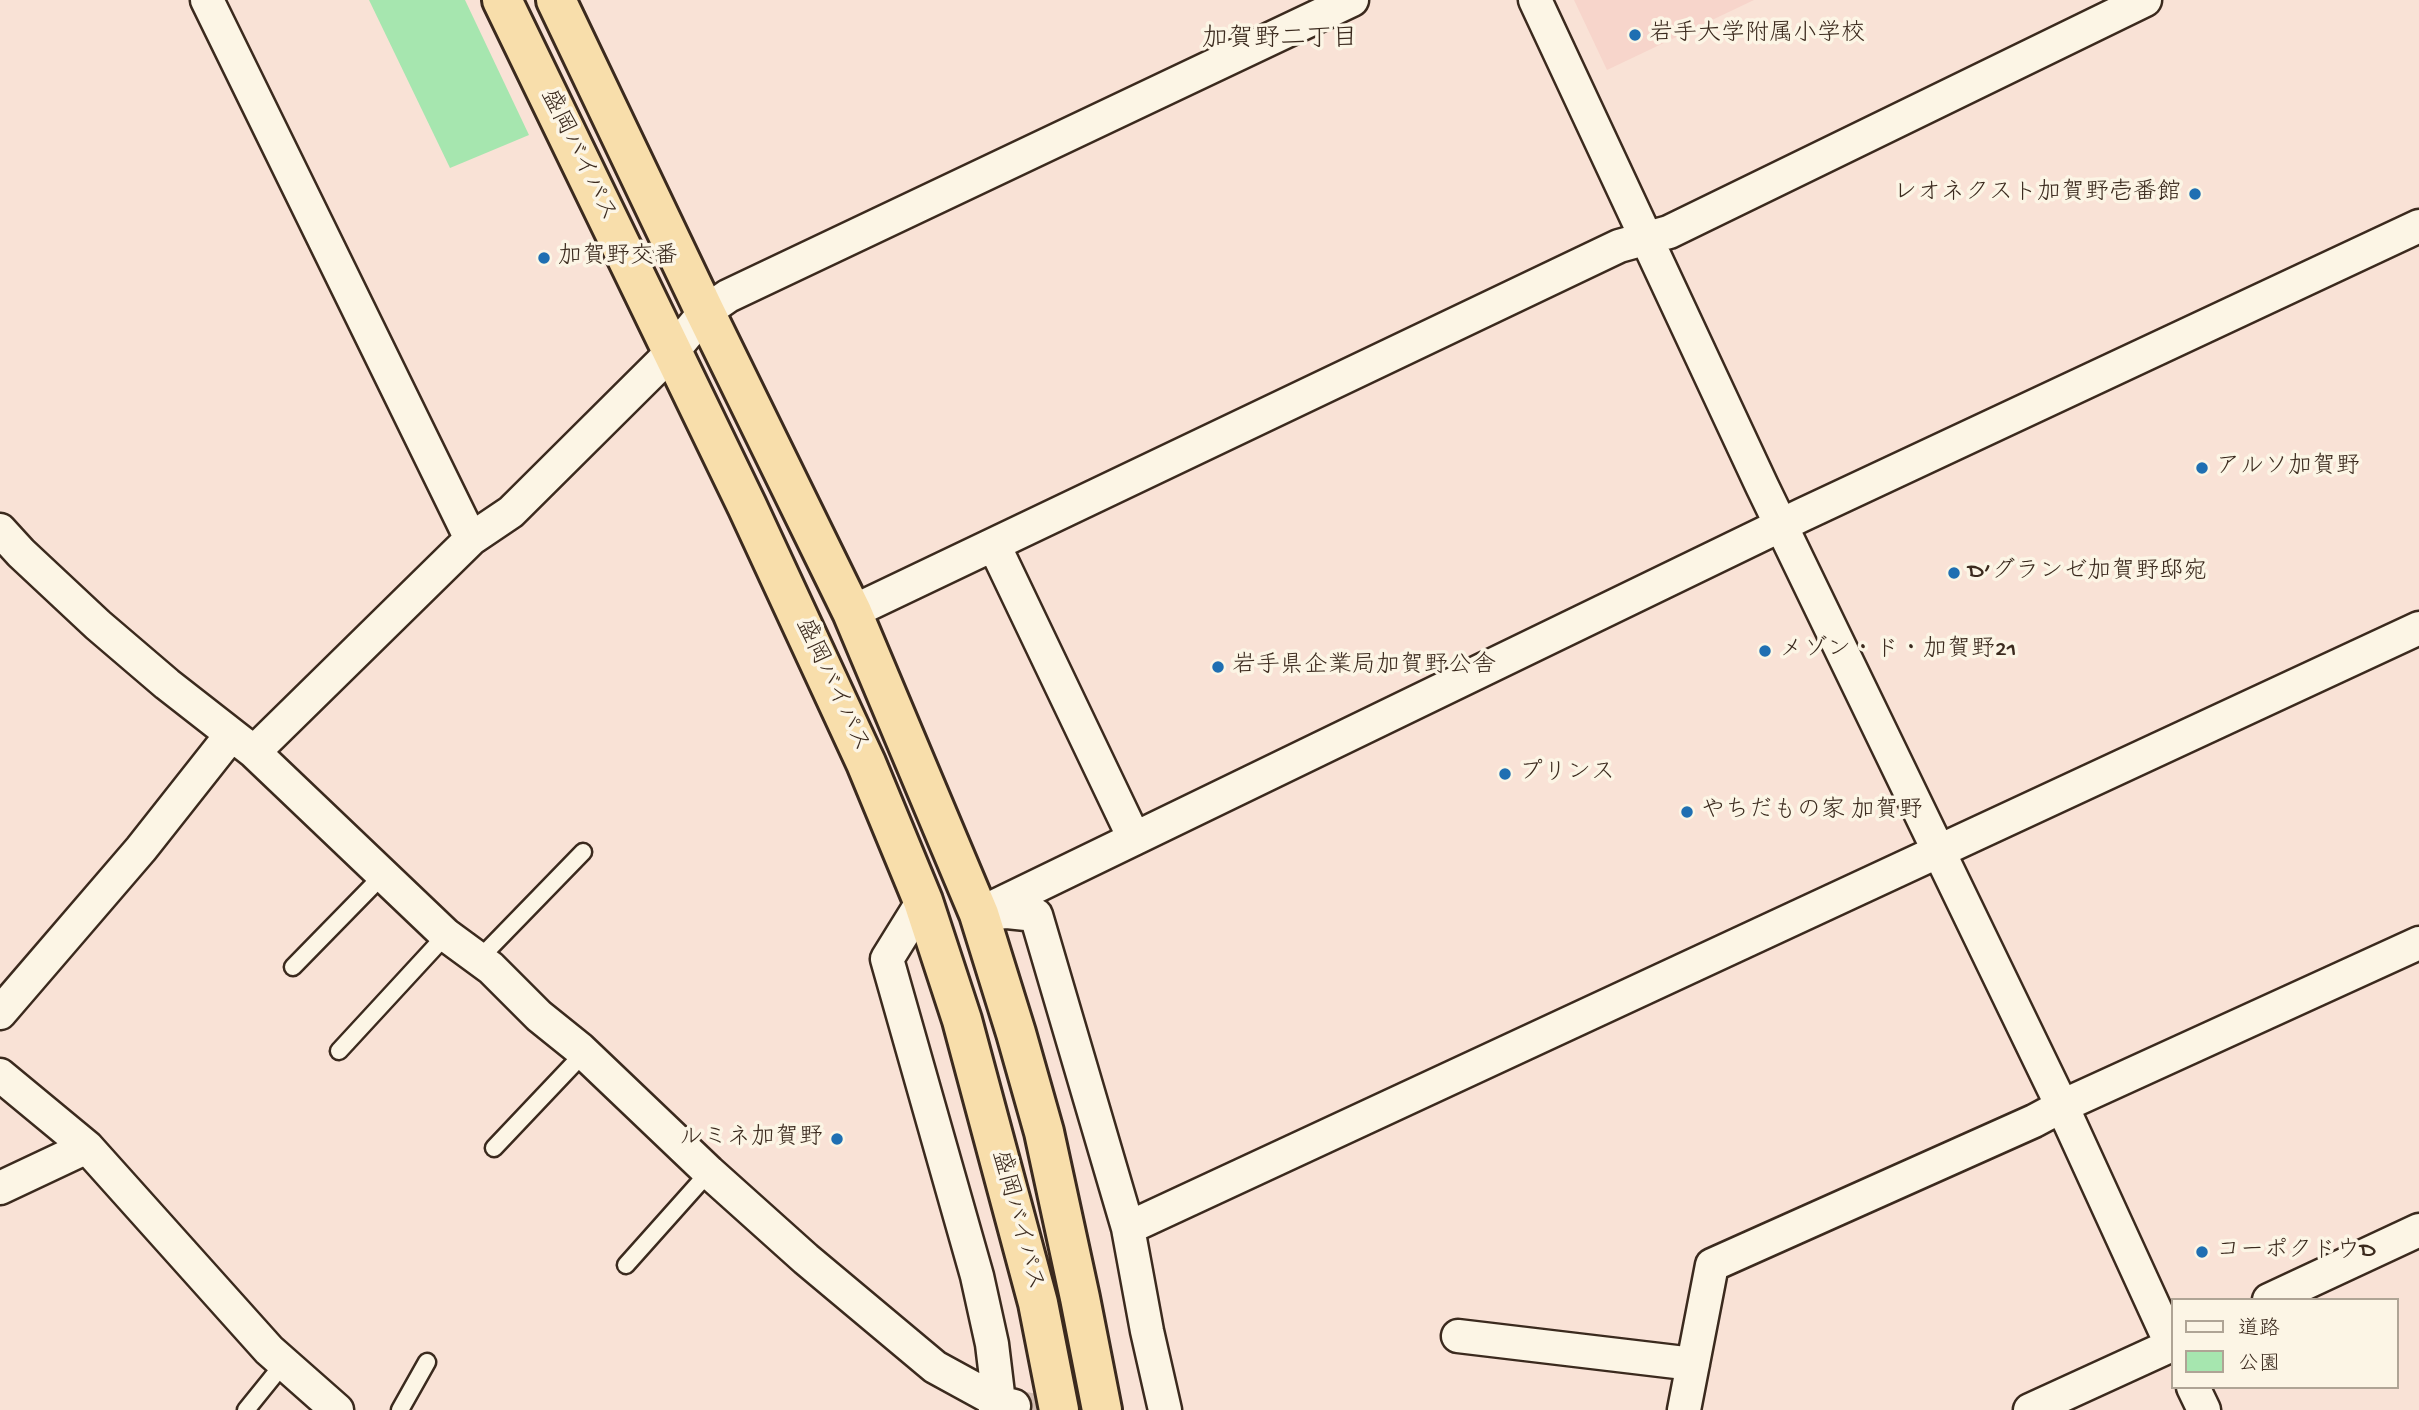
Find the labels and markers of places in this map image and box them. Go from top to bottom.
place label: 岩手大学附属小学校 [1649,21,1865,49]
marker: 岩手大学附属小学校 [1627,27,1643,43]
place label: レオネクスト加賀野壱番館 [1893,180,2181,208]
marker: レオネクスト加賀野壱番館 [2187,186,2203,202]
place label: 加賀野交番 [558,244,678,272]
marker: 加賀野交番 [536,250,552,266]
place label: アルソ加賀野 [2216,454,2360,482]
marker: アルソ加賀野 [2194,460,2210,476]
place label: D’グランゼ加賀野邸宛 [1968,559,2207,587]
marker: D’グランゼ加賀野邸宛 [1946,565,1962,581]
place label: メゾン・ド・加賀野21 [1779,637,2016,665]
marker: メゾン・ド・加賀野21 [1757,643,1773,659]
place label: 岩手県企業局加賀野公舎 [1232,653,1496,681]
marker: 岩手県企業局加賀野公舎 [1210,659,1226,675]
place label: プリンス [1519,760,1615,788]
marker: プリンス [1497,766,1513,782]
place label: やちだもの家 加賀野 [1701,798,1923,826]
marker: やちだもの家 加賀野 [1679,804,1695,820]
place label: ルミネ加賀野 [679,1125,823,1153]
marker: ルミネ加賀野 [829,1131,845,1147]
place label: コーポクドウD [2216,1238,2376,1266]
marker: コーポクドウD [2194,1244,2210,1260]

